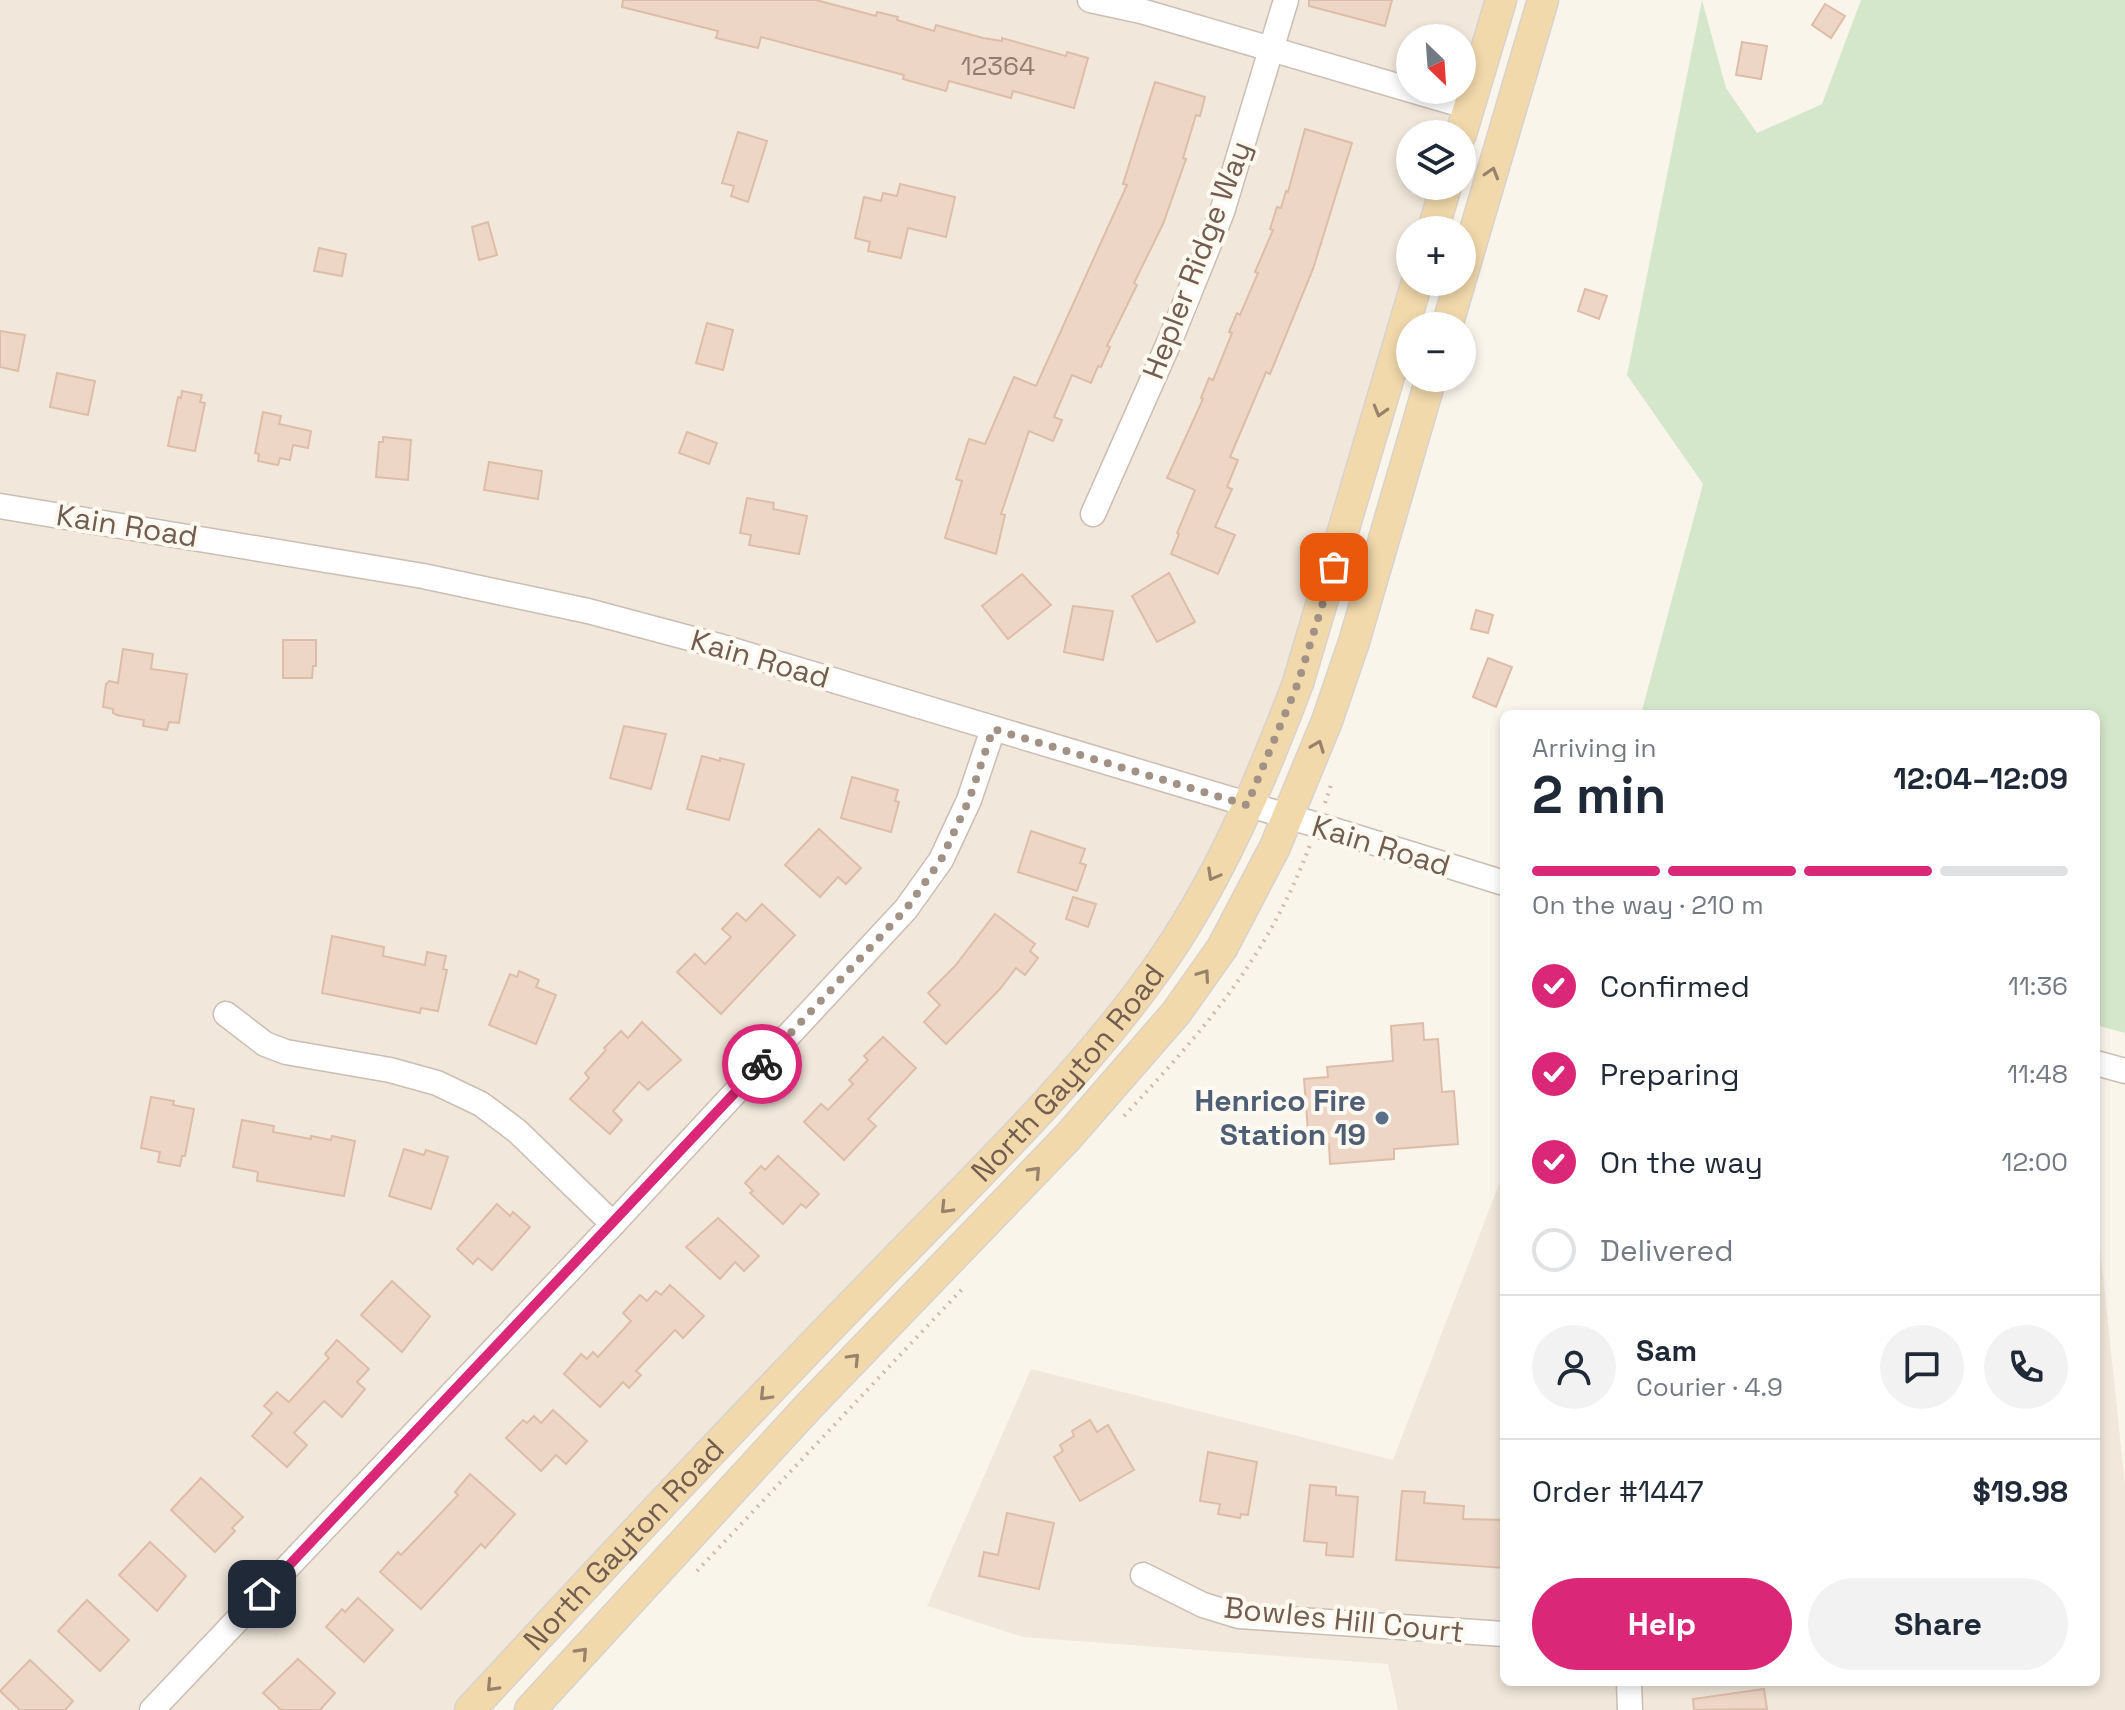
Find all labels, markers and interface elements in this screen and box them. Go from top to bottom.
north arrow [1396,24,1476,104]
map controls [1396,24,1476,392]
house number: 12364 [961,49,1035,83]
button: layers [1396,120,1476,200]
street label: Hepler Ridge Way [1133,135,1260,385]
one-way arrow [1483,167,1499,181]
button: + [1396,216,1476,296]
button: − [1396,312,1476,392]
one-way arrow [1373,403,1389,417]
street label: Kain Road [54,495,201,556]
pin [1300,533,1368,601]
icon: bag [1312,545,1356,589]
street label: Kain Road [686,620,834,697]
text: Arriving in [1532,731,1656,765]
one-way arrow [1308,739,1325,753]
text: 12:04–12:09 [1893,759,2068,798]
text: 2 min [1532,762,1666,828]
street label: Kain Road [1307,806,1455,885]
one-way arrow [1207,866,1223,881]
text: On the way · 210 m [1532,888,1764,922]
street label: North Gayton Road [963,956,1173,1190]
icon: check [1532,964,1576,1008]
text: Confirmed [1600,967,1750,1006]
one-way arrow [1194,969,1209,983]
text: 11:36 [2008,969,2068,1003]
courier [722,1024,802,1104]
icon: bike [740,1042,784,1086]
icon: check [1532,1052,1576,1096]
text: Preparing [1600,1055,1739,1094]
text: 11:48 [2007,1057,2068,1091]
place label: Henrico Fire Station 19 [1194,1081,1366,1154]
marker: Henrico Fire Station 19 [1373,1109,1391,1127]
icon: check [1532,1140,1576,1184]
text: On the way [1600,1143,1763,1182]
text: 12:00 [2002,1145,2068,1179]
one-way arrow [1026,1167,1040,1181]
one-way arrow [941,1198,955,1213]
text: Delivered [1600,1231,1734,1270]
button: person [1532,1325,1616,1409]
button: chat [1880,1325,1964,1409]
button: phone [1984,1325,2068,1409]
text: Sam [1636,1331,1697,1370]
one-way arrow [845,1354,860,1368]
text: Courier · 4.9 [1636,1370,1783,1404]
one-way arrow [761,1385,775,1400]
street label: North Gayton Road [515,1430,732,1659]
text: Order #1447 [1532,1472,1704,1511]
text: $19.98 [1973,1472,2068,1511]
pin [228,1560,296,1628]
icon: home [240,1572,284,1616]
button: Help [1532,1578,1792,1670]
button: Share [1808,1578,2068,1670]
street label: Bowles Hill Court [1222,1587,1466,1652]
one-way arrow [573,1647,587,1662]
one-way arrow [486,1677,501,1691]

